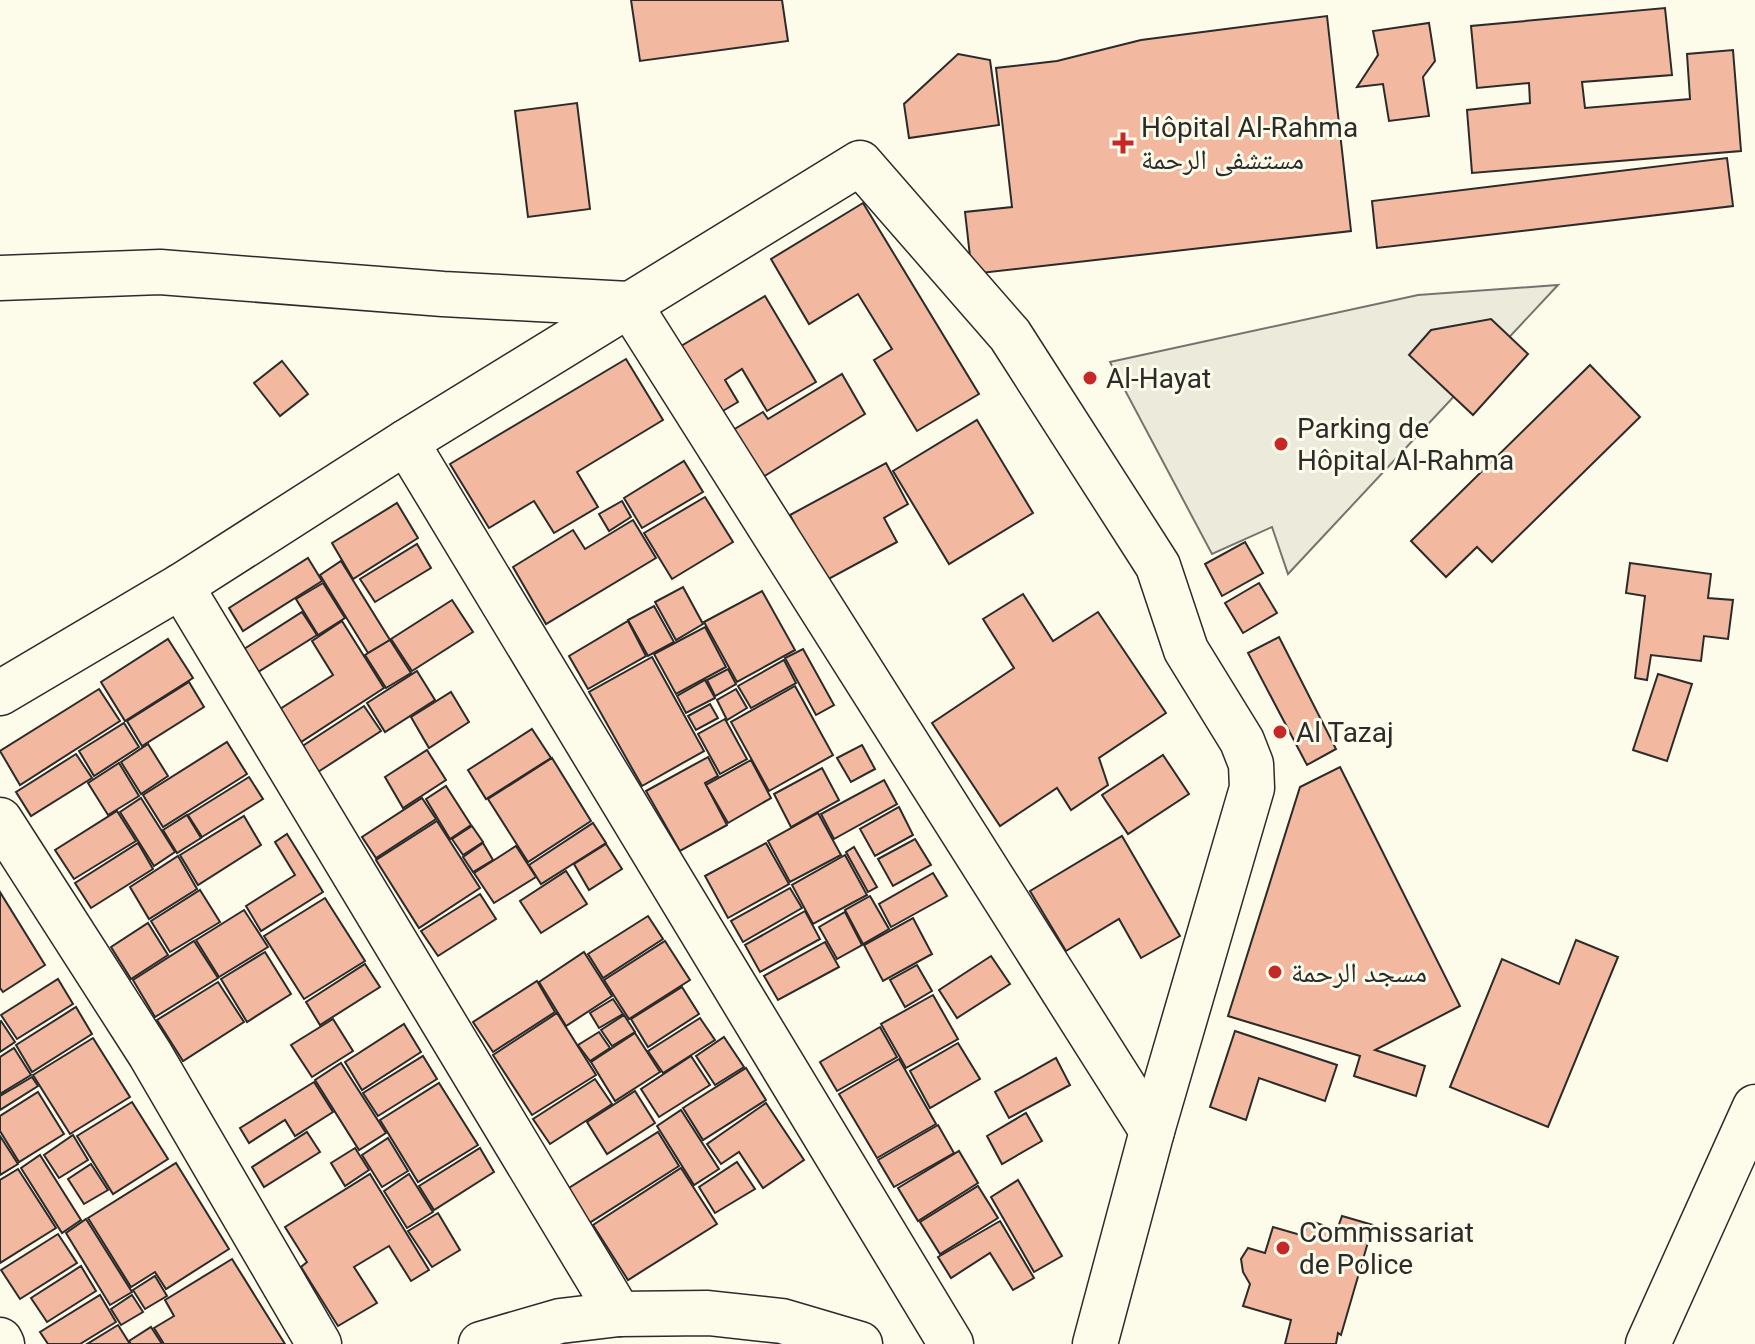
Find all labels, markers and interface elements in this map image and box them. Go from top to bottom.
place label: Hôpital Al-Rahma مستشفى الرحمة [1141,111,1358,177]
marker: Hôpital Al-Rahma مستشفى الرحمة [1112,132,1134,154]
place label: Al-Hayat [1106,362,1211,395]
marker: Al-Hayat [1081,369,1099,387]
place label: Parking de Hôpital Al-Rahma [1297,412,1514,477]
marker: Parking de Hôpital Al-Rahma [1272,435,1290,453]
place label: Al Tazaj [1296,716,1394,749]
marker: Al Tazaj [1271,723,1289,741]
place label: مسجد الرحمة [1291,956,1427,989]
marker: مسجد الرحمة [1266,963,1284,981]
place label: Commissariat de Police [1299,1216,1474,1281]
marker: Commissariat de Police [1274,1239,1292,1257]

